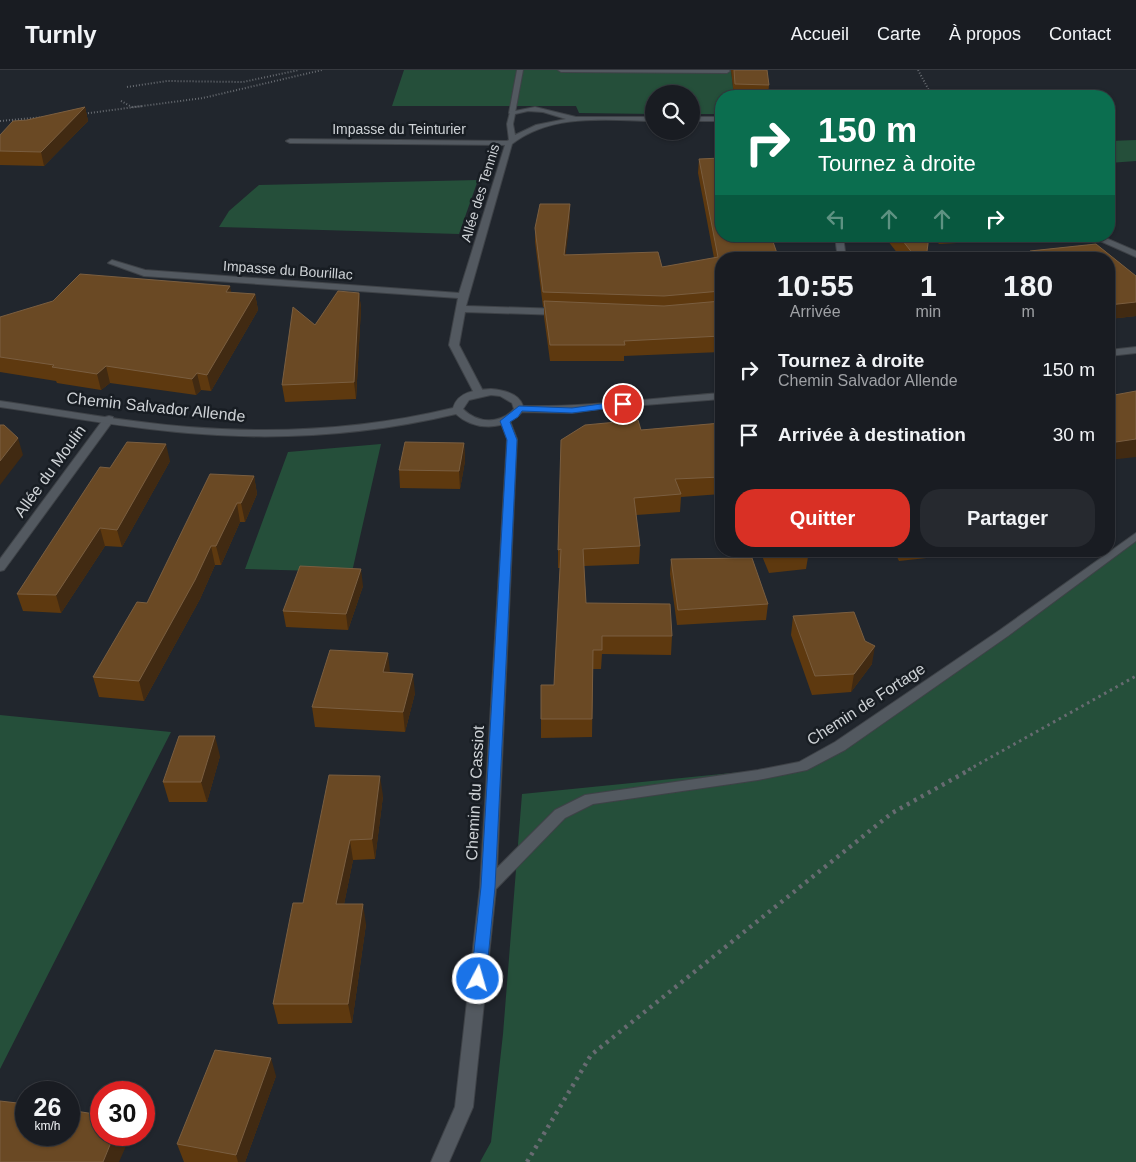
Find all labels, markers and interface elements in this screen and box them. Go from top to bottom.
text: Turnly [25,21,97,48]
text: Accueil [791,24,849,44]
text: Carte [877,24,921,44]
text: À propos [949,24,1021,44]
text: Contact [1049,24,1111,44]
map controls [645,85,700,140]
button: search [645,85,700,140]
icon: right [735,110,800,175]
text: 150 m [818,110,917,149]
street label: Impasse du Teinturier [332,121,466,137]
street label: Allée des Tennis [457,142,503,244]
text: Tournez à droite [818,151,976,176]
icon: left [822,205,850,233]
icon: ahead [875,205,903,233]
icon: ahead [928,205,956,233]
icon: right [981,205,1009,233]
street label: Impasse du Bourillac [223,257,353,283]
text: 10:55 [777,269,854,302]
text: 1 [920,269,937,302]
text: 180 [1003,269,1053,302]
text: Arrivée [790,303,841,320]
text: min [915,303,941,320]
text: m [1021,303,1035,320]
text: Tournez à droite [778,350,924,371]
icon: right [735,356,763,384]
text: 150 m [1042,359,1095,380]
text: Chemin Salvador Allende [778,372,958,389]
pin [602,383,644,425]
street label: Chemin Salvador Allende [66,389,246,425]
icon: arrive [609,390,637,418]
icon: arrive [735,421,763,449]
street label: Allée du Moulin [11,422,89,520]
text: Arrivée à destination [778,424,966,445]
text: 30 m [1053,424,1095,445]
button: Quitter [735,489,910,547]
button: Partager [920,489,1095,547]
street label: Chemin de Fortage [804,660,928,748]
street label: Chemin du Cassiot [463,725,487,861]
position arrow [451,952,503,1004]
speed limit sign: 30 [90,1081,155,1146]
text: 26 [34,1093,61,1121]
text: km/h [34,1119,61,1133]

